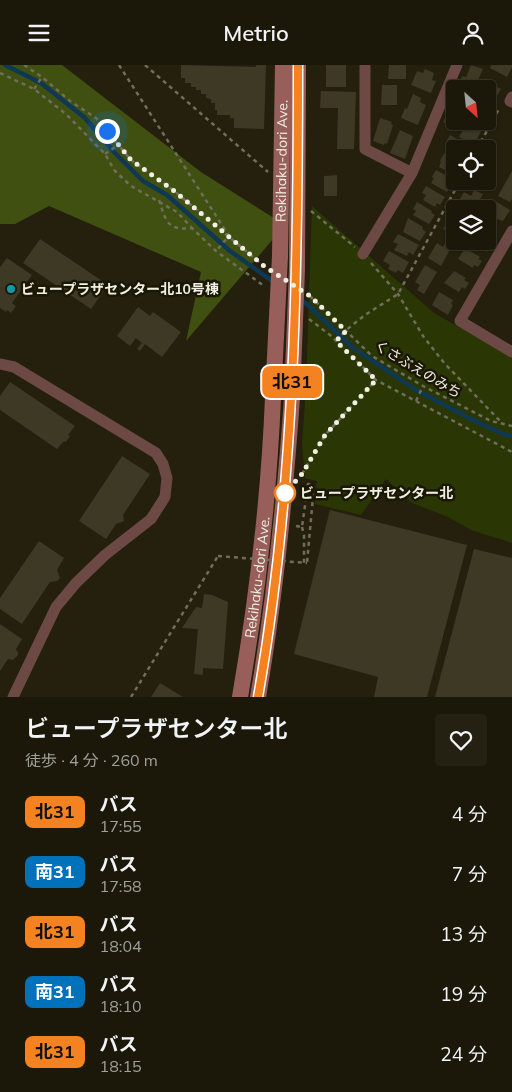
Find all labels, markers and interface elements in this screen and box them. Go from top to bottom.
icon: menu [25,19,53,47]
text: Metrio [223,19,289,47]
icon: person [459,19,487,47]
north arrow [446,80,496,130]
map controls [446,80,496,250]
street label: Rekihaku-dori Ave. [272,100,291,222]
your location [95,119,120,144]
button: locate [446,140,496,190]
button: layers [446,200,496,250]
place label: ビュープラザセンター北10号棟 [21,280,219,298]
marker: ビュープラザセンター北10号棟 [5,283,17,295]
street label: くさぶえのみち [371,336,465,402]
line badge: 北31 [263,366,321,398]
text: 北31 [272,370,312,393]
marker: ビュープラザセンター北 [274,482,296,504]
place label: ビュープラザセンター北 [300,484,453,502]
street label: Rekihaku-dori Ave. [241,516,274,639]
text: ビュープラザセンター北 [25,713,288,743]
button: heart [435,714,487,766]
text: 徒歩 · 4 分 · 260 m [25,750,158,770]
text: バス [100,792,138,816]
text: 北31 [35,800,75,823]
text: 4 分 [452,802,487,826]
text: 17:55 [100,816,142,836]
text: バス [100,852,138,876]
text: 南31 [35,860,75,883]
text: 7 分 [452,862,487,886]
text: 17:58 [100,876,142,896]
text: バス [100,912,138,936]
text: 北31 [35,920,75,943]
text: 13 分 [440,922,487,946]
text: 18:04 [100,936,142,956]
text: バス [100,972,138,996]
text: 南31 [35,980,75,1003]
text: 19 分 [440,982,487,1006]
text: 18:10 [100,996,142,1016]
text: バス [100,1032,138,1056]
text: 北31 [35,1040,75,1063]
text: 24 分 [440,1042,487,1066]
text: 18:15 [100,1056,142,1076]

